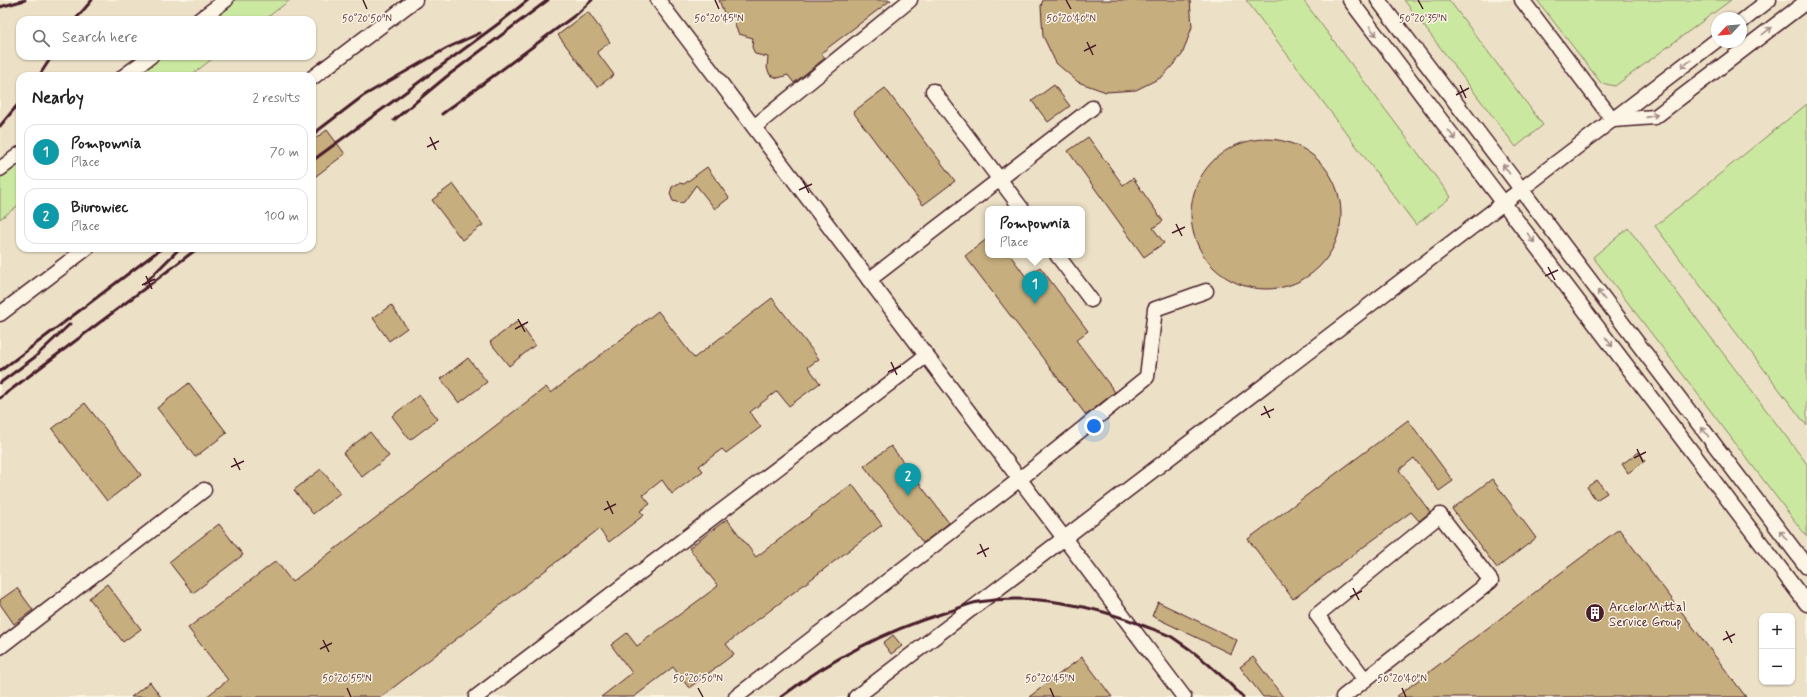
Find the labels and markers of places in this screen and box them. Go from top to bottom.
pin: 1 [1022,271,1048,304]
pin: 2 [895,463,921,496]
place label: ArcelorMittal Service Group [1609,599,1686,631]
building icon: ArcelorMittal Service Group [1584,602,1606,624]

